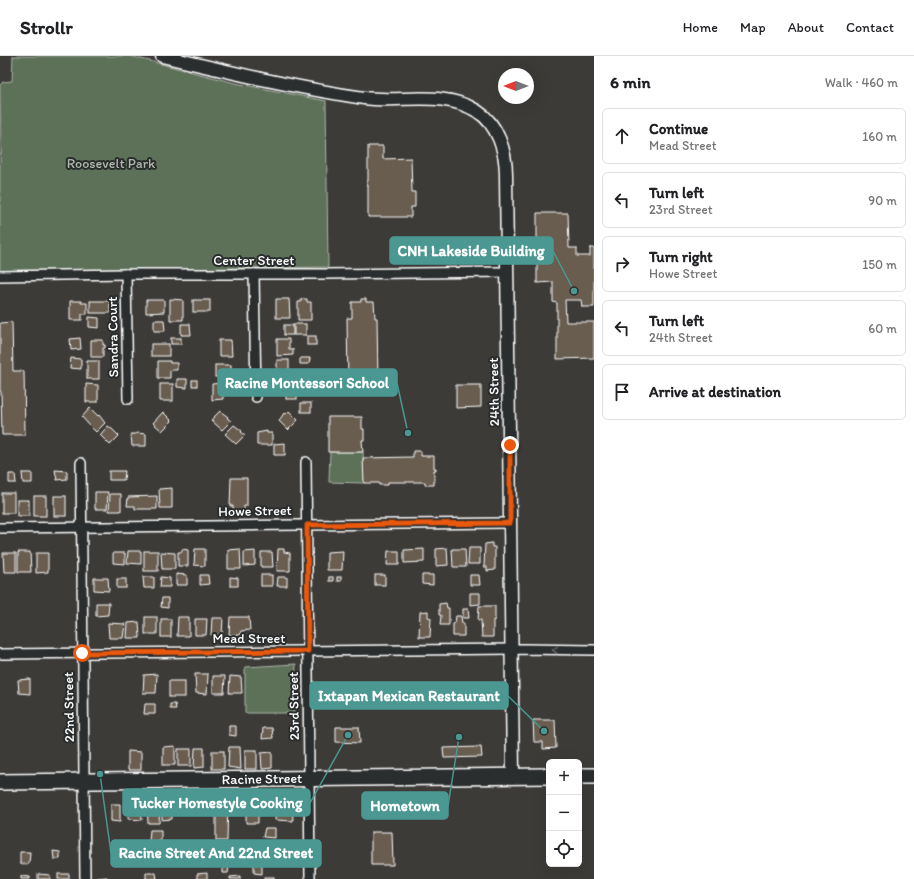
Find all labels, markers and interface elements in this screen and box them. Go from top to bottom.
text: Strollr [20,16,73,39]
text: Home [683,19,718,36]
text: Map [740,19,766,36]
text: About [788,19,824,36]
text: Contact [846,19,894,36]
north arrow [498,68,534,104]
text: 6 min [610,72,651,92]
text: Walk · 460 m [825,75,898,90]
text: Continue [649,120,708,138]
icon: ahead [611,125,633,147]
text: 160 m [862,129,897,144]
text: Mead Street [649,138,717,153]
park label: Roosevelt Park [67,155,156,172]
text: Turn left [649,184,704,202]
icon: left [611,189,633,211]
text: 90 m [868,193,897,208]
text: 23rd Street [649,202,713,217]
callout: CNH Lakeside Building [390,237,553,264]
text: CNH Lakeside Building [398,242,545,261]
text: Turn right [649,248,713,266]
street label: Center Street [213,252,295,269]
icon: right [611,253,633,275]
text: 150 m [862,257,897,272]
text: Howe Street [649,266,717,281]
street label: Sandra Court [104,296,122,378]
text: Turn left [649,312,704,330]
icon: left [611,317,633,339]
text: 60 m [868,321,897,336]
text: 24th Street [649,330,713,345]
street label: 24th Street [485,358,503,426]
callout: Racine Montessori School [218,369,397,396]
text: Racine Montessori School [225,374,390,392]
icon: arrive [611,381,633,403]
text: Arrive at destination [649,383,781,401]
route end [501,436,519,454]
street label: Howe Street [218,502,292,520]
street label: Mead Street [213,630,285,647]
route start [73,644,91,662]
one-way arrow [552,646,558,654]
street label: 22nd Street [60,672,78,742]
street label: 23rd Street [285,672,303,740]
callout: Ixtapan Mexican Restaurant [310,682,508,709]
text: Ixtapan Mexican Restaurant [318,687,500,706]
map controls [546,759,582,867]
button: + [546,759,582,795]
street label: Racine Street [222,770,302,788]
callout: Tucker Homestyle Cooking [123,789,310,816]
callout: Hometown [362,792,448,819]
text: Tucker Homestyle Cooking [130,794,303,813]
button: − [546,795,582,831]
text: Hometown [370,797,440,815]
button: locate [546,831,582,867]
callout: Racine Street And 22nd Street [111,840,321,867]
text: Racine Street And 22nd Street [119,844,314,862]

